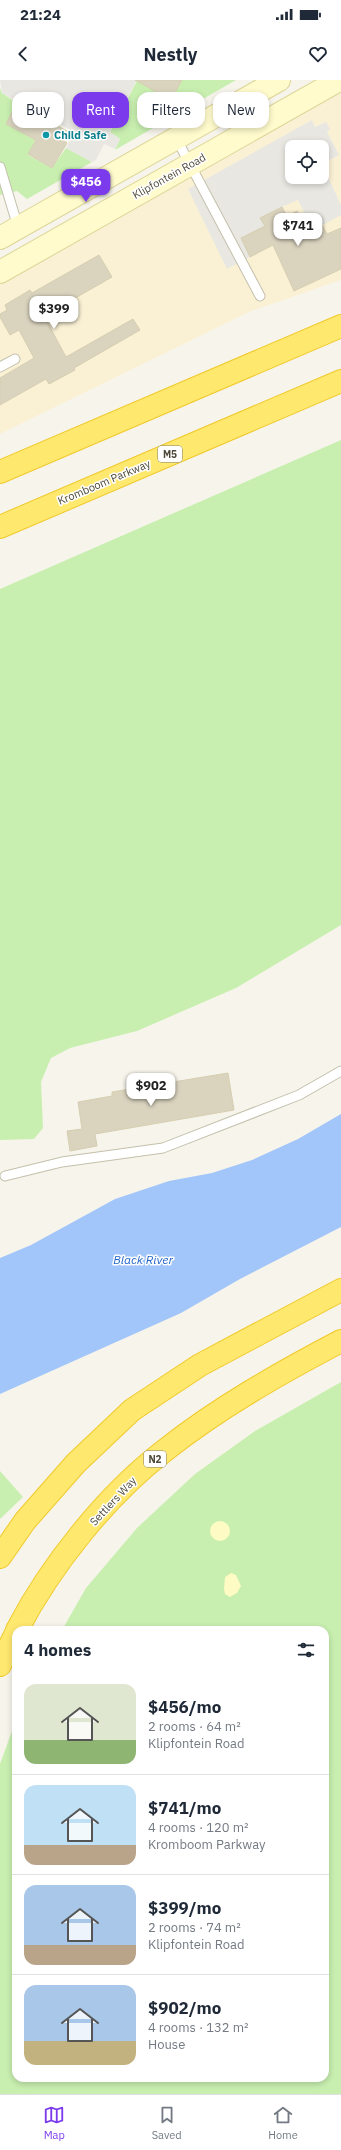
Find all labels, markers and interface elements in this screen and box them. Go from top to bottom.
text: 21:24 [20,5,61,24]
icon: back [12,43,34,65]
text: Nestly [144,43,197,66]
icon: heart [307,43,329,65]
chip: Buy [12,92,64,128]
chip: Rent [72,92,129,128]
chip: Filters [137,92,205,128]
chip: New [213,92,269,128]
place label: Child Safe [54,128,107,142]
marker: Child Safe [41,130,51,140]
map controls [285,140,329,184]
button: locate [285,140,329,184]
street label: Klipfontein Road [130,150,208,202]
pin: $456 [62,169,110,203]
text: $456 [70,173,102,190]
pin: $741 [274,213,322,247]
text: $741 [282,217,314,234]
pin: $399 [30,296,78,330]
text: $399 [38,300,70,317]
road number: M5 [158,446,182,462]
street label: Kromboom Parkway [55,456,153,508]
pin: $902 [127,1073,175,1107]
text: $902 [135,1077,167,1094]
water label: Black River [113,1252,173,1267]
road number: N2 [144,1451,166,1467]
street label: Settlers Way [87,1473,140,1528]
text: 4 homes [24,1639,91,1661]
icon: filters [295,1639,317,1661]
text: $456/mo [148,1696,221,1718]
icon: home [56,1700,104,1748]
text: 2 rooms · 64 m² [148,1718,241,1735]
text: Klipfontein Road [148,1735,245,1752]
text: $741/mo [148,1797,221,1819]
icon: home [56,1801,104,1849]
text: 4 rooms · 120 m² [148,1819,249,1836]
text: Kromboom Parkway [148,1836,266,1853]
text: $399/mo [148,1897,221,1919]
icon: home [56,1901,104,1949]
text: 2 rooms · 74 m² [148,1919,241,1936]
text: Klipfontein Road [148,1936,245,1953]
text: $902/mo [148,1997,221,2019]
icon: home [56,2001,104,2049]
text: 4 rooms · 132 m² [148,2019,249,2036]
text: House [148,2036,185,2053]
tab: Map [43,2104,65,2142]
tab: Saved [152,2104,182,2142]
tab: Home [268,2104,298,2142]

